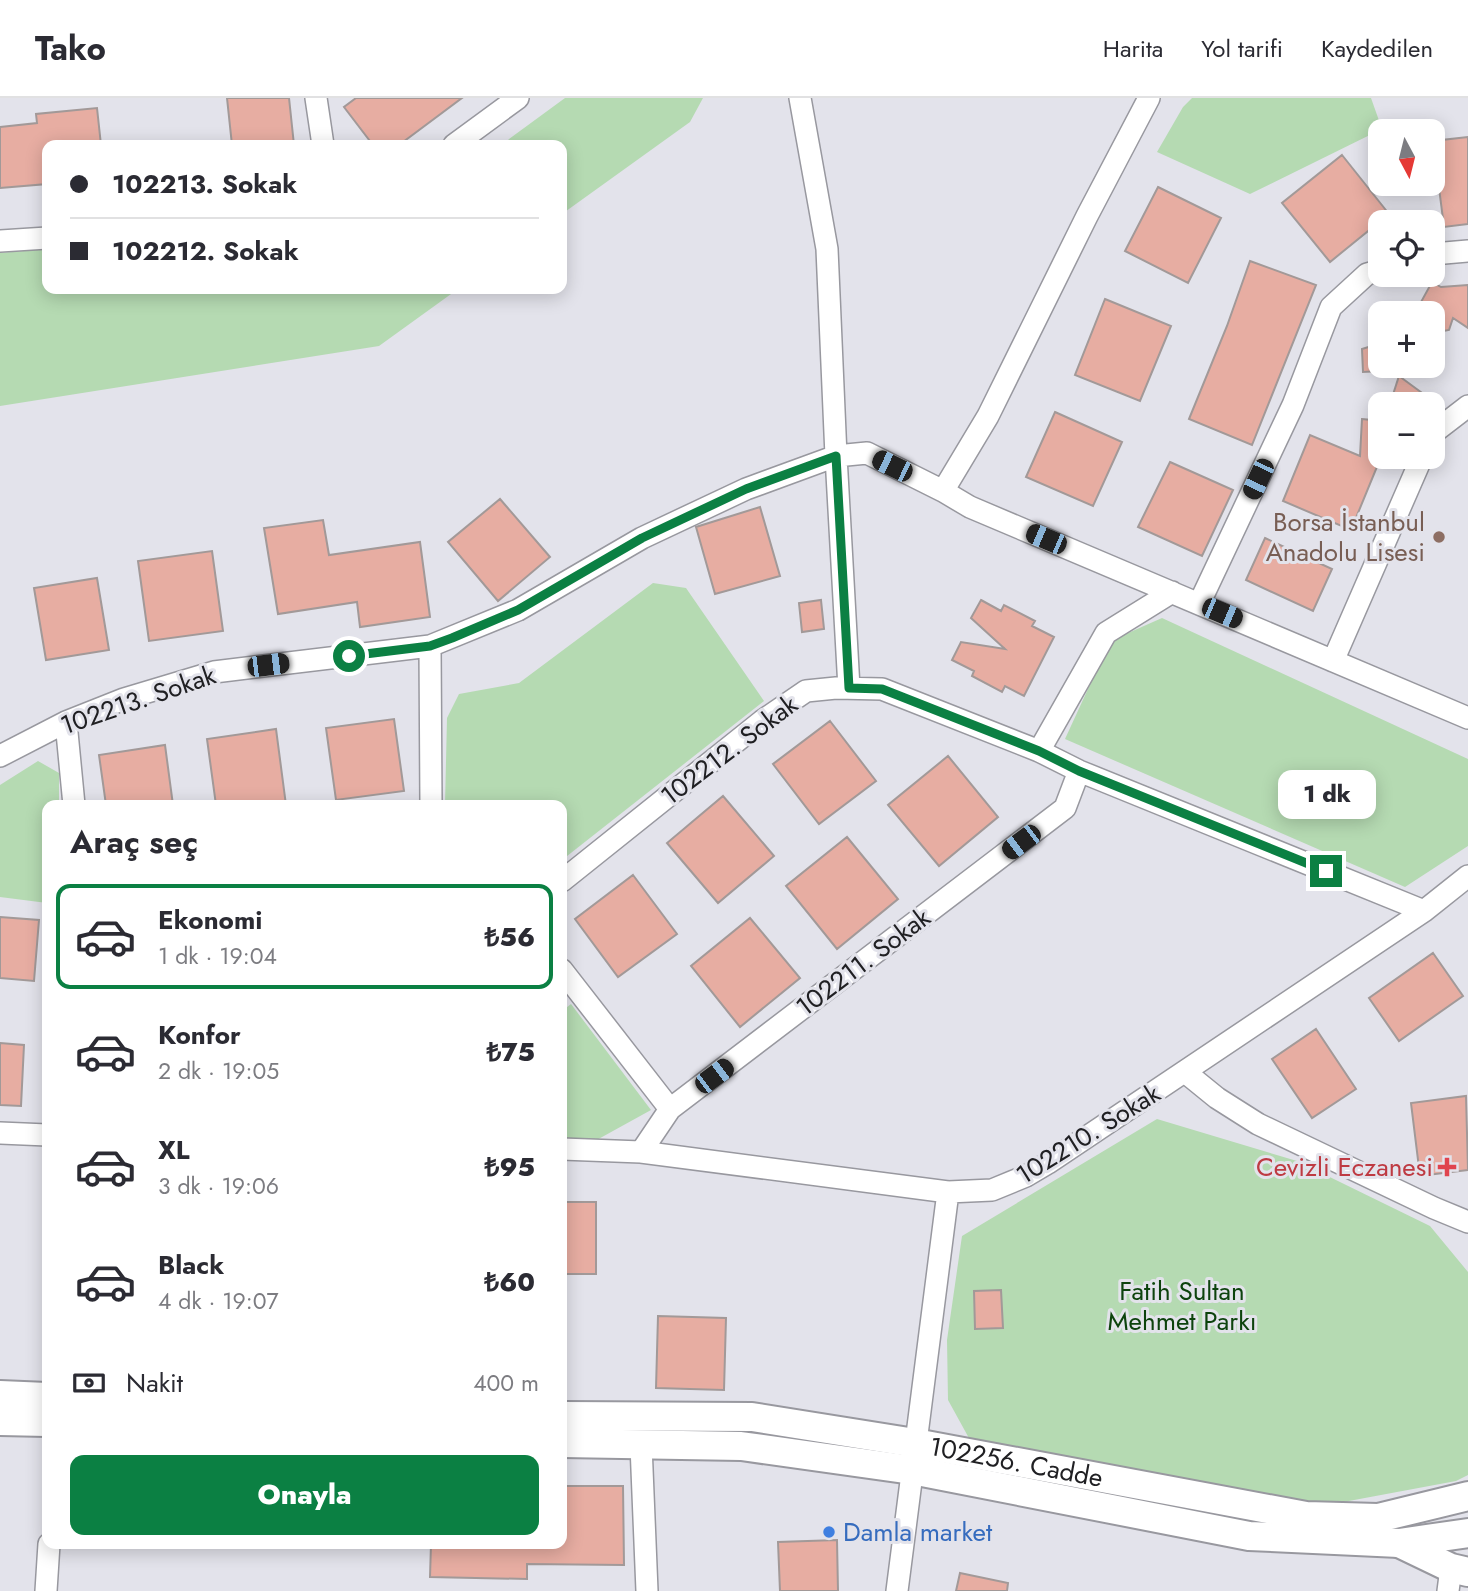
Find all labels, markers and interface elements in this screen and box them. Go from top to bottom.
text: Tako [35,25,106,72]
text: Harita [1103,31,1163,66]
text: Yol tarifi [1201,31,1283,66]
text: Kaydedilen [1321,31,1433,66]
north arrow [1368,119,1446,196]
map controls [1368,119,1445,469]
text: 102213. Sokak [112,165,297,203]
button: locate [1368,210,1445,287]
text: 102212. Sokak [112,232,299,270]
button: + [1368,301,1445,378]
button: − [1368,392,1445,469]
car [869,447,916,485]
car [1240,456,1277,502]
place label: Borsa İstanbul Anadolu Lisesi [1266,503,1425,571]
car [1023,521,1070,557]
marker: Borsa İstanbul Anadolu Lisesi [1431,529,1447,545]
car [1199,595,1246,631]
route start [333,640,365,672]
car [246,652,291,678]
street label: 102213. Sokak [55,656,221,744]
street label: 102212. Sokak [653,685,806,814]
callout: 1 dk [1277,770,1375,818]
text: 1 dk [1303,777,1351,811]
text: Araç seç [70,819,198,865]
car [998,821,1045,863]
route end [1310,855,1342,887]
street label: 102211. Sokak [788,898,939,1025]
text: Ekonomi [158,901,262,939]
icon: car [74,905,137,968]
text: ₺56 [485,918,535,956]
text: 1 dk · 19:04 [158,939,277,973]
text: Konfor [158,1016,241,1054]
icon: car [74,1020,137,1083]
text: ₺75 [486,1033,535,1071]
text: 2 dk · 19:05 [158,1054,279,1088]
car [691,1055,738,1097]
street label: 102210. Sokak [1009,1074,1168,1193]
text: XL [158,1131,190,1169]
icon: car [74,1135,137,1198]
text: ₺95 [485,1148,535,1186]
place label: Cevizli Eczanesi [1256,1148,1433,1186]
marker: Cevizli Eczanesi [1439,1159,1455,1175]
text: 3 dk · 19:06 [158,1169,279,1203]
text: Black [158,1246,224,1284]
icon: car [74,1250,137,1313]
text: ₺60 [484,1263,535,1301]
park label: Fatih Sultan Mehmet Parkı [1108,1272,1256,1340]
text: 4 dk · 19:07 [158,1284,279,1318]
icon: cash [70,1364,108,1402]
text: Nakit [126,1364,183,1402]
text: 400 m [473,1366,539,1400]
street label: 102256. Cadde [926,1427,1106,1497]
button: Onayla [70,1455,539,1535]
place label: Damla market [843,1513,993,1551]
marker: Damla market [821,1524,837,1540]

